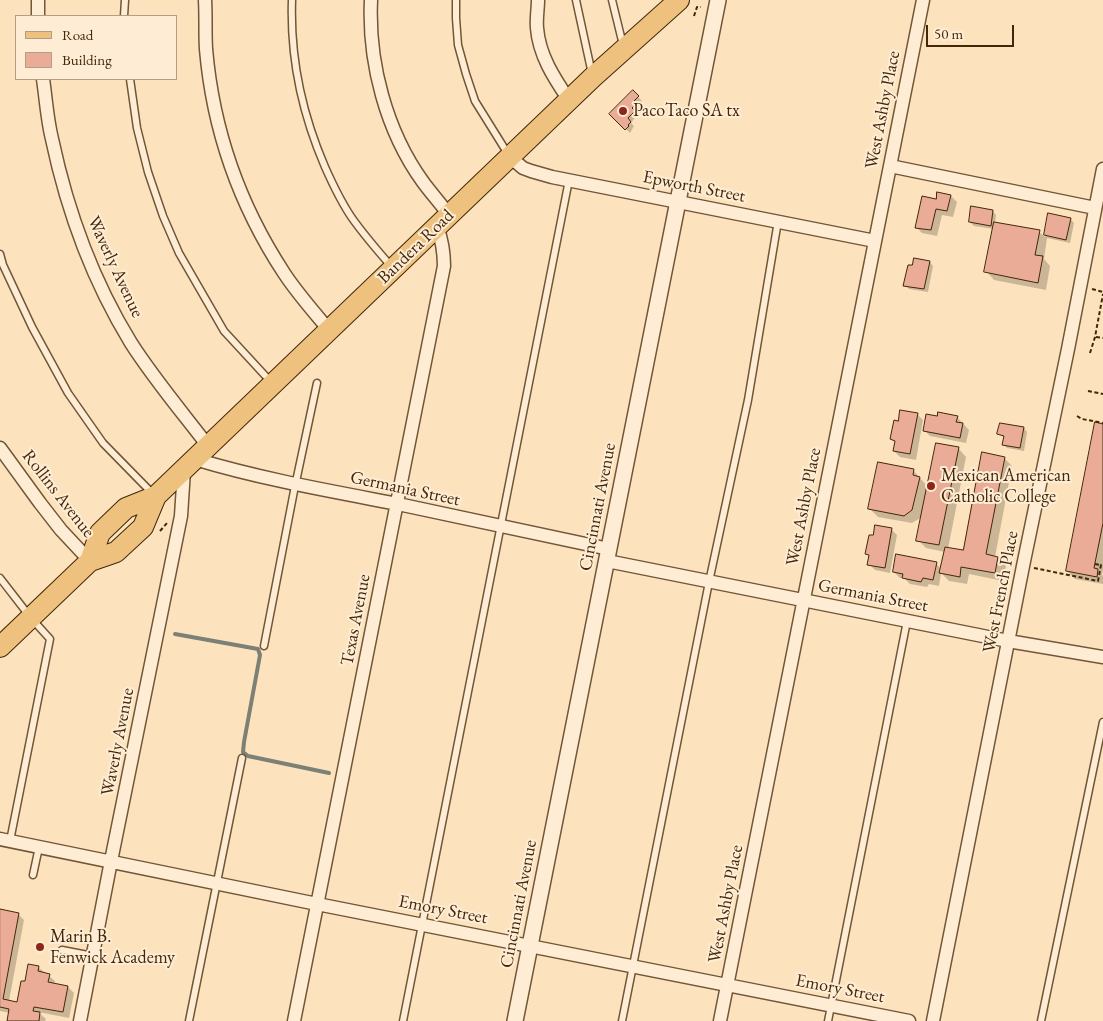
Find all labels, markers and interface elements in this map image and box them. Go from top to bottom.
legend [15,15,178,80]
scale bar [928,15,1016,47]
text: 50 m [934,24,963,43]
text: Road [62,25,93,44]
street label: West Ashby Place [861,49,905,171]
text: Building [62,50,112,69]
place label: PacoTaco SA tx [633,100,740,122]
marker: PacoTaco SA tx [617,105,629,117]
street label: Epworth Street [641,166,747,208]
street label: Bandera Road [373,205,459,289]
street label: Waverly Avenue [82,213,148,321]
street label: Cincinnati Avenue [575,441,621,573]
street label: Rollins Avenue [17,446,99,542]
street label: West Ashby Place [782,446,826,568]
place label: Mexican American Catholic College [941,465,1071,508]
street label: Germania Street [348,467,462,511]
marker: Mexican American Catholic College [925,480,937,492]
street label: West French Place [979,529,1023,655]
street label: Texas Avenue [337,572,375,668]
street label: Germania Street [816,575,930,617]
street label: Waverly Avenue [97,686,139,798]
street label: Cincinnati Avenue [496,838,542,970]
street label: West Ashby Place [704,843,748,965]
street label: Emory Street [397,891,489,929]
place label: Marin B. Fenwick Academy [50,926,175,969]
marker: Marin B. Fenwick Academy [34,941,46,953]
street label: Emory Street [794,970,886,1008]

